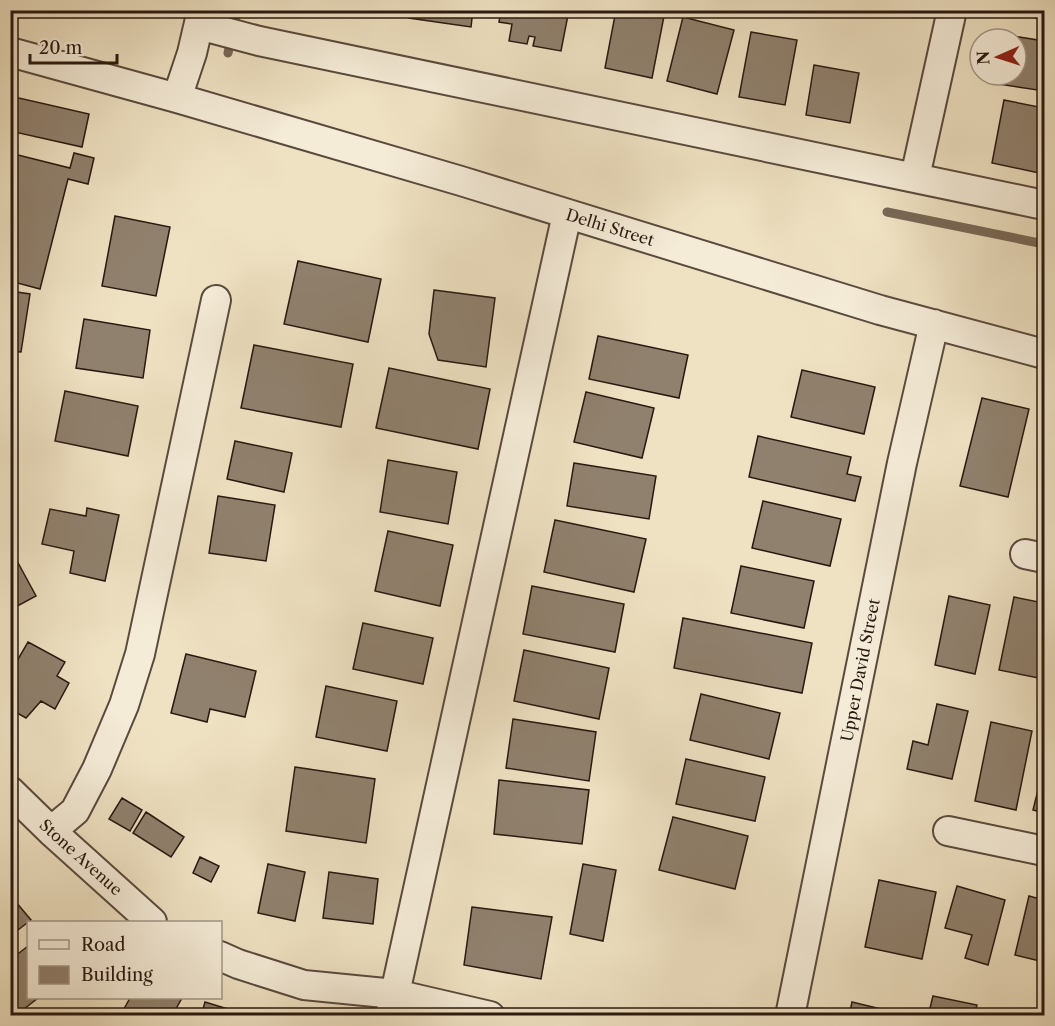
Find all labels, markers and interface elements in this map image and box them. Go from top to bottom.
scale bar [30,27,117,65]
north arrow [968,27,1028,87]
text: 20 m [39,37,83,59]
text: N [973,50,993,65]
street label: Delhi Street [563,204,657,250]
street label: Upper David Street [836,596,884,743]
street label: Stone Avenue [35,815,127,899]
legend [27,921,222,999]
text: Road [81,934,126,956]
text: Building [81,964,153,986]

